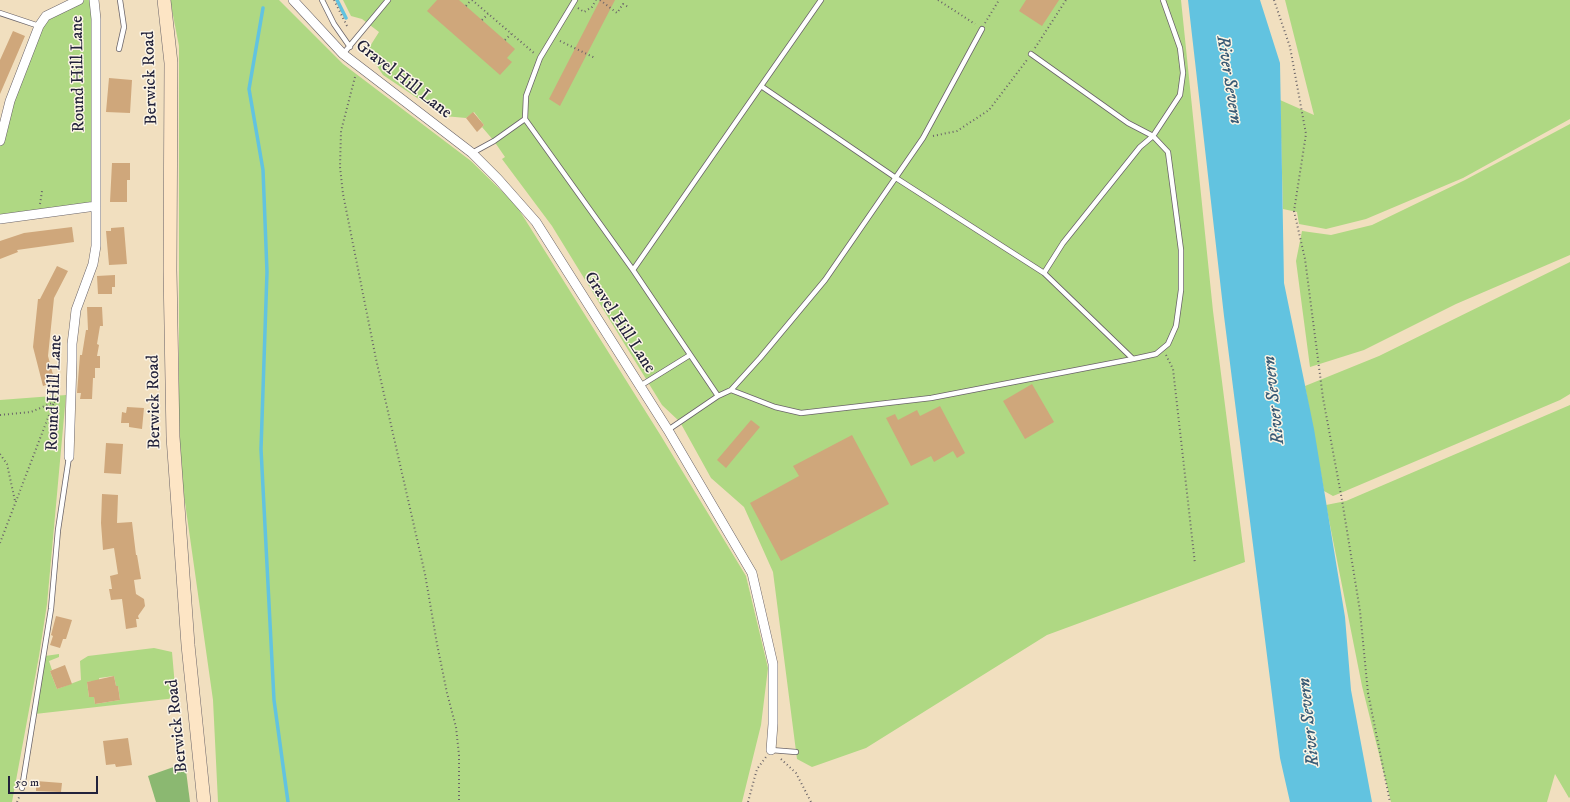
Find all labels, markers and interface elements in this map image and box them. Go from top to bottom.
street label: Round Hill Lane [68,16,90,132]
street label: Berwick Road [139,31,163,125]
water label: River Severn [1210,34,1246,126]
street label: Gravel Hill Lane [351,36,455,124]
street label: Gravel Hill Lane [579,269,659,377]
street label: Round Hill Lane [43,334,67,452]
street label: Berwick Road [144,355,166,449]
water label: River Severn [1260,355,1290,445]
water label: River Severn [1295,677,1325,767]
street label: Berwick Road [163,678,193,774]
scale bar [10,768,100,794]
text: 50 m [15,775,39,790]

